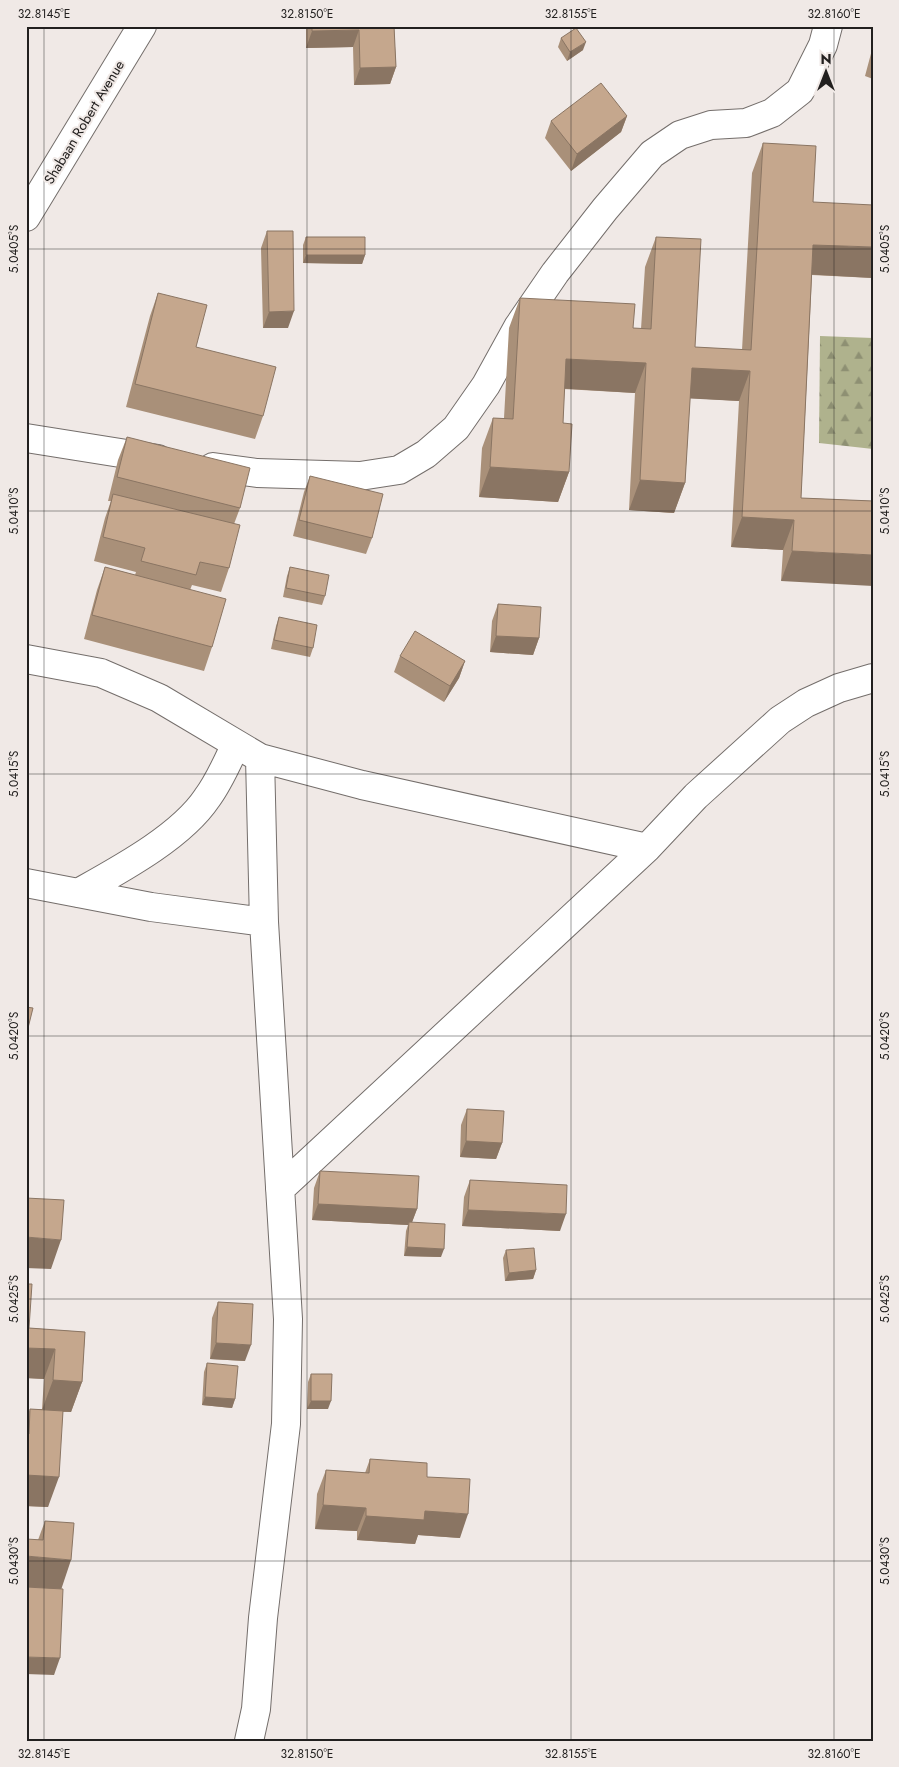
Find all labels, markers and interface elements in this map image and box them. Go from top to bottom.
text: 32.8145°E [18,5,70,23]
text: 32.8150°E [281,5,333,23]
text: 32.8155°E [545,5,597,23]
text: 32.8160°E [808,5,860,23]
north arrow [802,48,852,98]
text: N [820,49,832,69]
street label: Shabaan Robert Avenue [39,56,129,188]
text: 5.0405°S [5,224,23,273]
text: 5.0405°S [876,224,894,273]
text: 5.0410°S [5,487,23,535]
text: 5.0410°S [876,487,894,535]
text: 5.0415°S [5,750,23,797]
text: 5.0415°S [876,750,894,797]
text: 5.0420°S [5,1011,23,1060]
text: 5.0420°S [876,1011,894,1060]
text: 5.0425°S [5,1275,23,1323]
text: 5.0425°S [876,1275,894,1323]
text: 5.0430°S [5,1536,23,1585]
text: 5.0430°S [876,1536,894,1585]
text: 32.8145°E [18,1745,70,1763]
text: 32.8150°E [281,1745,333,1763]
text: 32.8155°E [545,1745,597,1763]
text: 32.8160°E [808,1745,860,1763]

